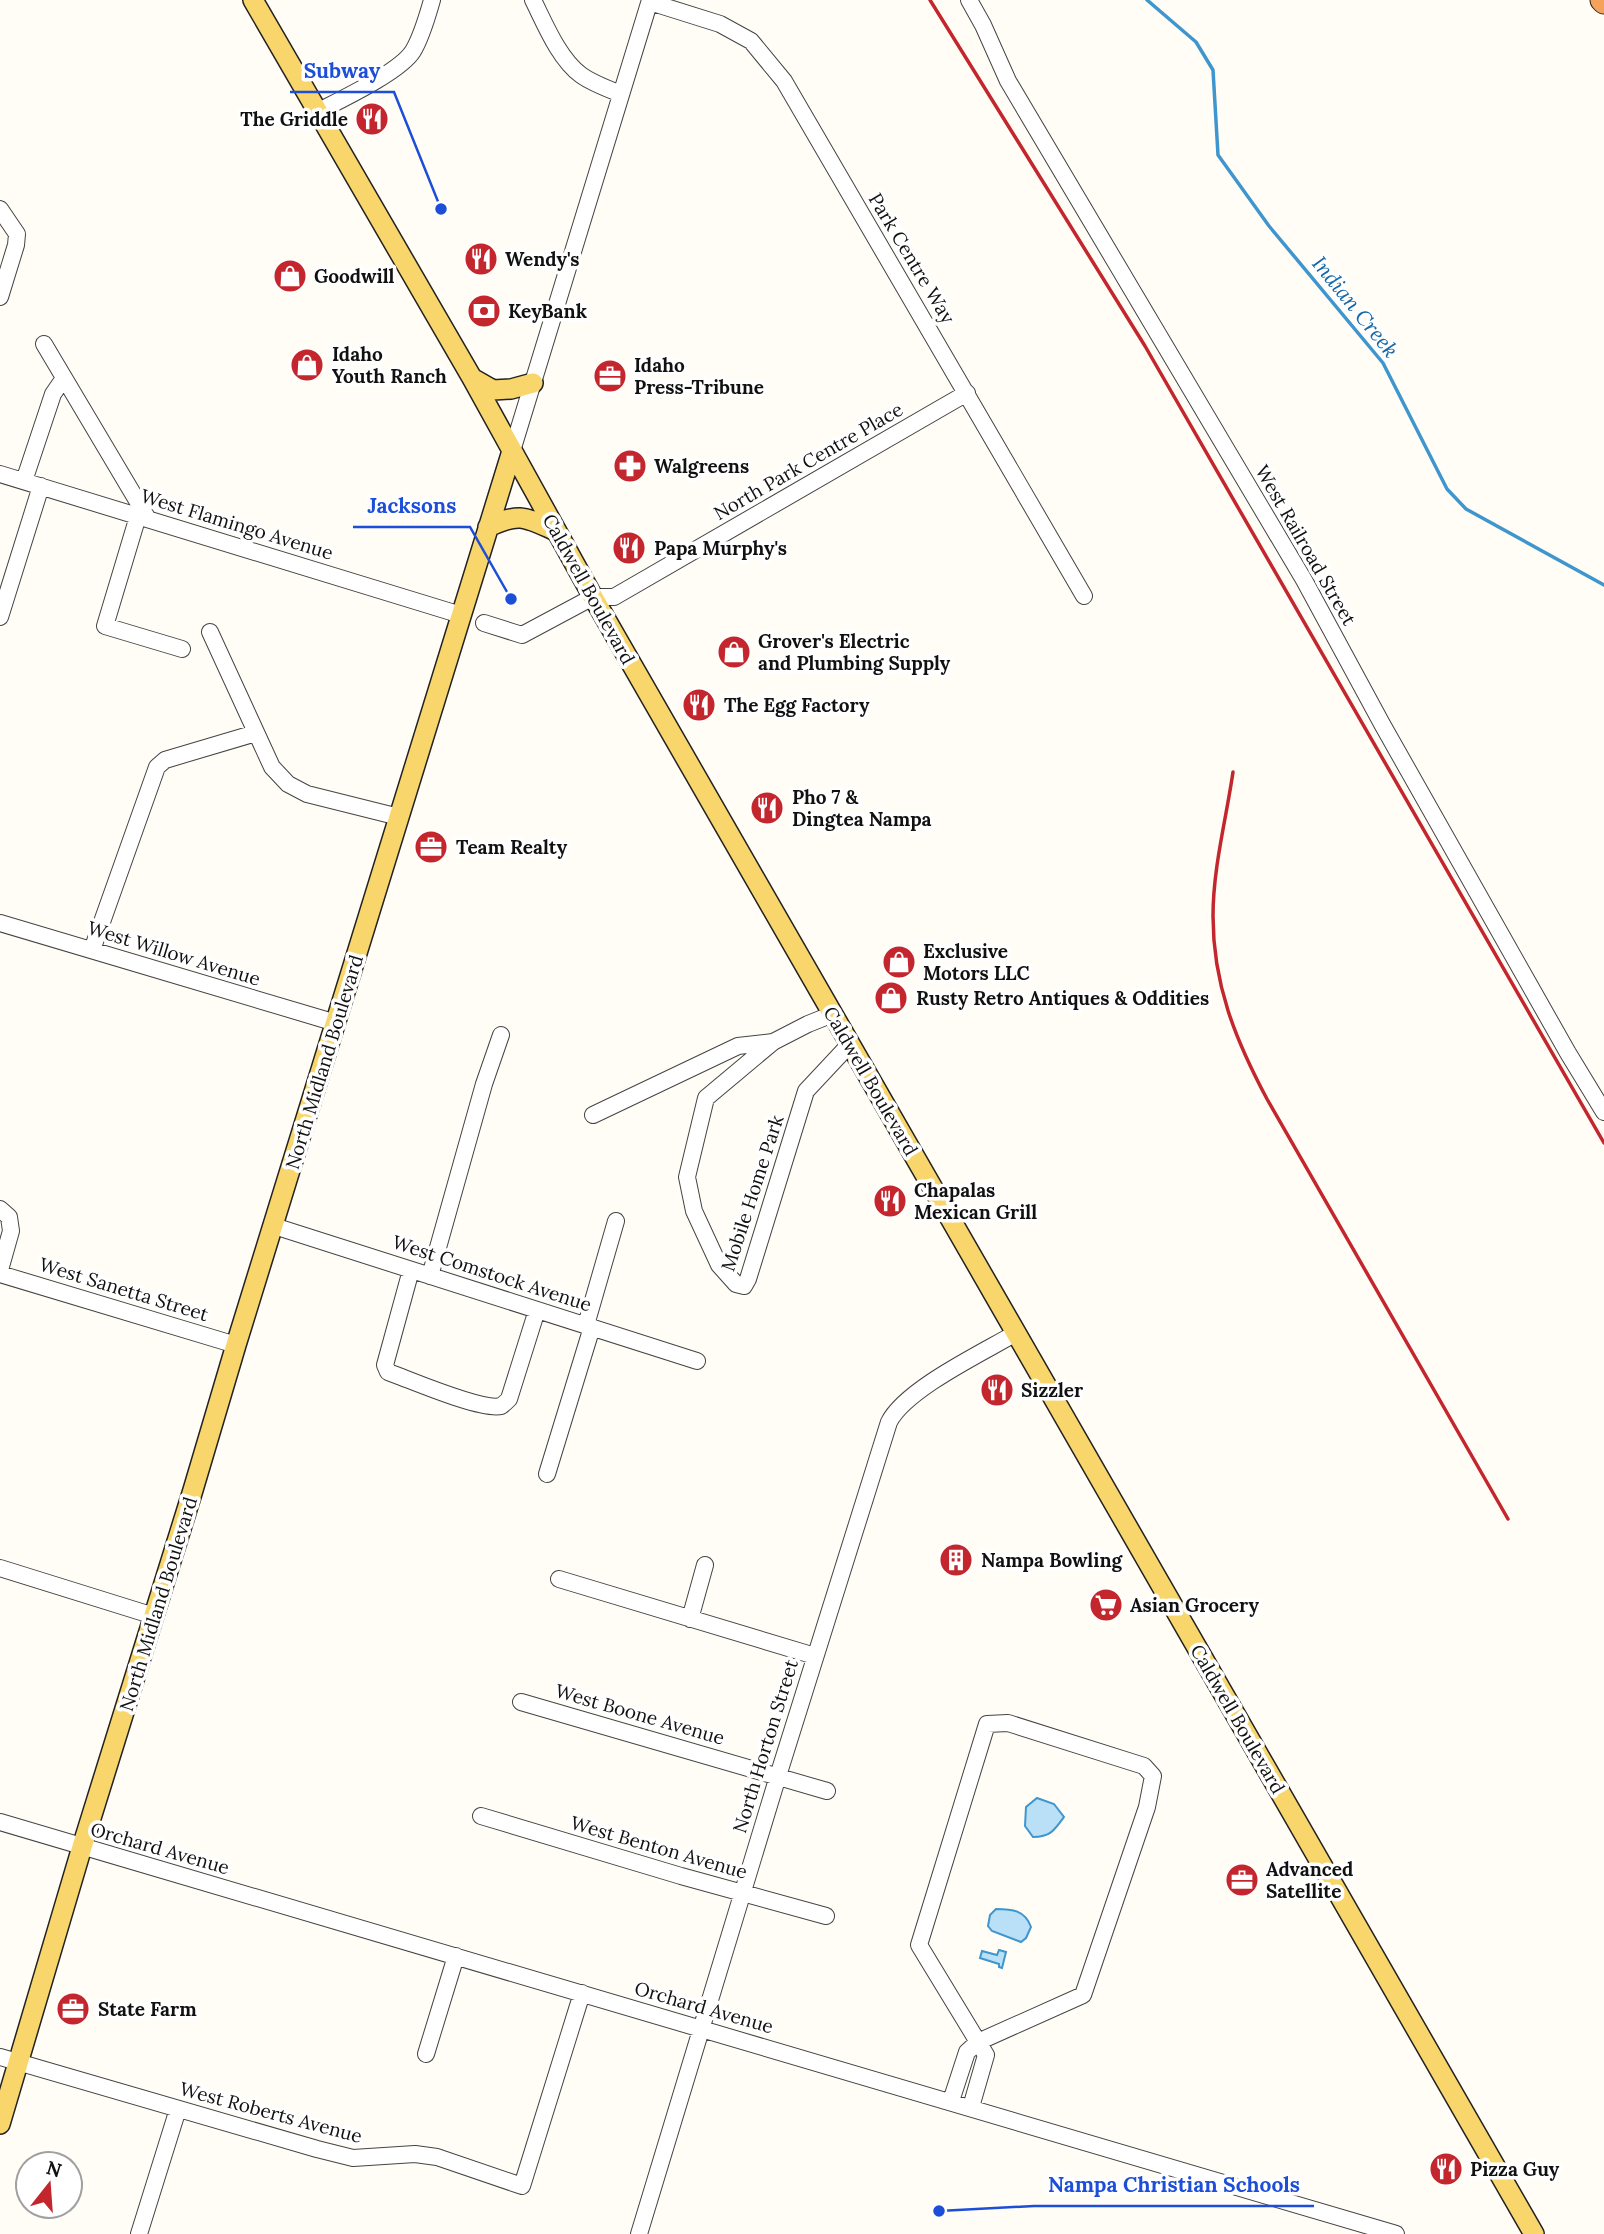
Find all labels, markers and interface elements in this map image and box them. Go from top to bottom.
callout: Subway [290,50,394,92]
text: Subway [304,57,381,84]
restaurant icon: The Griddle [353,100,391,138]
place label: The Griddle [240,107,348,131]
street label: Park Centre Way [864,188,960,328]
restaurant icon: Wendy's [462,240,500,278]
place label: Wendy's [505,247,580,271]
water label: Indian Creek [1306,250,1405,363]
shop icon: Goodwill [271,257,309,295]
place label: Goodwill [314,264,395,288]
bank icon: KeyBank [465,292,503,330]
place label: KeyBank [508,299,587,323]
place label: Idaho Youth Ranch [332,342,447,388]
shop icon: Idaho Youth Ranch [288,346,326,384]
place label: Idaho Press-Tribune [634,353,764,399]
office icon: Idaho Press-Tribune [591,357,629,395]
street label: North Park Centre Place [709,397,907,525]
pharmacy icon: Walgreens [611,447,649,485]
place label: Walgreens [654,454,749,478]
street label: West Railroad Street [1250,461,1362,630]
street label: West Flamingo Avenue [138,483,336,565]
callout: Jacksons [353,485,470,527]
text: Jacksons [368,492,456,519]
street label: Caldwell Boulevard [538,510,640,668]
restaurant icon: Papa Murphy's [610,529,648,567]
place label: Papa Murphy's [654,536,787,560]
place label: Grover's Electric and Plumbing Supply [758,629,951,675]
shop icon: Grover's Electric and Plumbing Supply [715,633,753,671]
restaurant icon: The Egg Factory [680,686,718,724]
place label: The Egg Factory [724,693,870,717]
place label: Pho 7 & Dingtea Nampa [792,785,932,831]
restaurant icon: Pho 7 & Dingtea Nampa [748,789,786,827]
office icon: Team Realty [412,828,450,866]
place label: Team Realty [456,835,568,859]
street label: West Willow Avenue [85,915,263,991]
place label: Exclusive Motors LLC [923,939,1030,985]
shop icon: Exclusive Motors LLC [880,943,918,981]
street label: North Midland Boulevard [280,952,368,1172]
shop icon: Rusty Retro Antiques & Oddities [872,979,910,1017]
place label: Rusty Retro Antiques & Oddities [916,986,1209,1010]
street label: Caldwell Boulevard [818,1002,924,1160]
street label: Mobile Home Park [715,1111,789,1274]
place label: Chapalas Mexican Grill [914,1178,1037,1224]
restaurant icon: Chapalas Mexican Grill [871,1182,909,1220]
street label: West Comstock Avenue [389,1229,595,1317]
street label: West Sanetta Street [37,1252,212,1326]
restaurant icon: Sizzler [978,1371,1016,1409]
place label: Sizzler [1021,1378,1083,1402]
street label: North Midland Boulevard [114,1494,202,1714]
building icon: Nampa Bowling [937,1541,975,1579]
place label: Nampa Bowling [981,1548,1124,1572]
supermarket icon: Asian Grocery [1087,1586,1125,1624]
place label: Asian Grocery [1130,1593,1259,1617]
street label: Caldwell Boulevard [1185,1640,1291,1798]
street label: North Horton Street [727,1656,803,1836]
street label: West Boone Avenue [553,1678,727,1750]
street label: West Benton Avenue [568,1810,750,1884]
street label: Orchard Avenue [88,1817,232,1879]
place label: Advanced Satellite [1266,1857,1353,1903]
office icon: Advanced Satellite [1223,1861,1261,1899]
street label: Orchard Avenue [632,1976,776,2038]
office icon: State Farm [54,1990,92,2028]
place label: State Farm [98,1997,197,2021]
street label: West Roberts Avenue [177,2076,365,2148]
north arrow [14,2150,84,2220]
restaurant icon: Pizza Guy [1427,2150,1465,2188]
text: N [43,2155,65,2182]
place label: Pizza Guy [1470,2157,1560,2181]
callout: Nampa Christian Schools [1034,2164,1314,2206]
text: Nampa Christian Schools [1048,2171,1300,2198]

